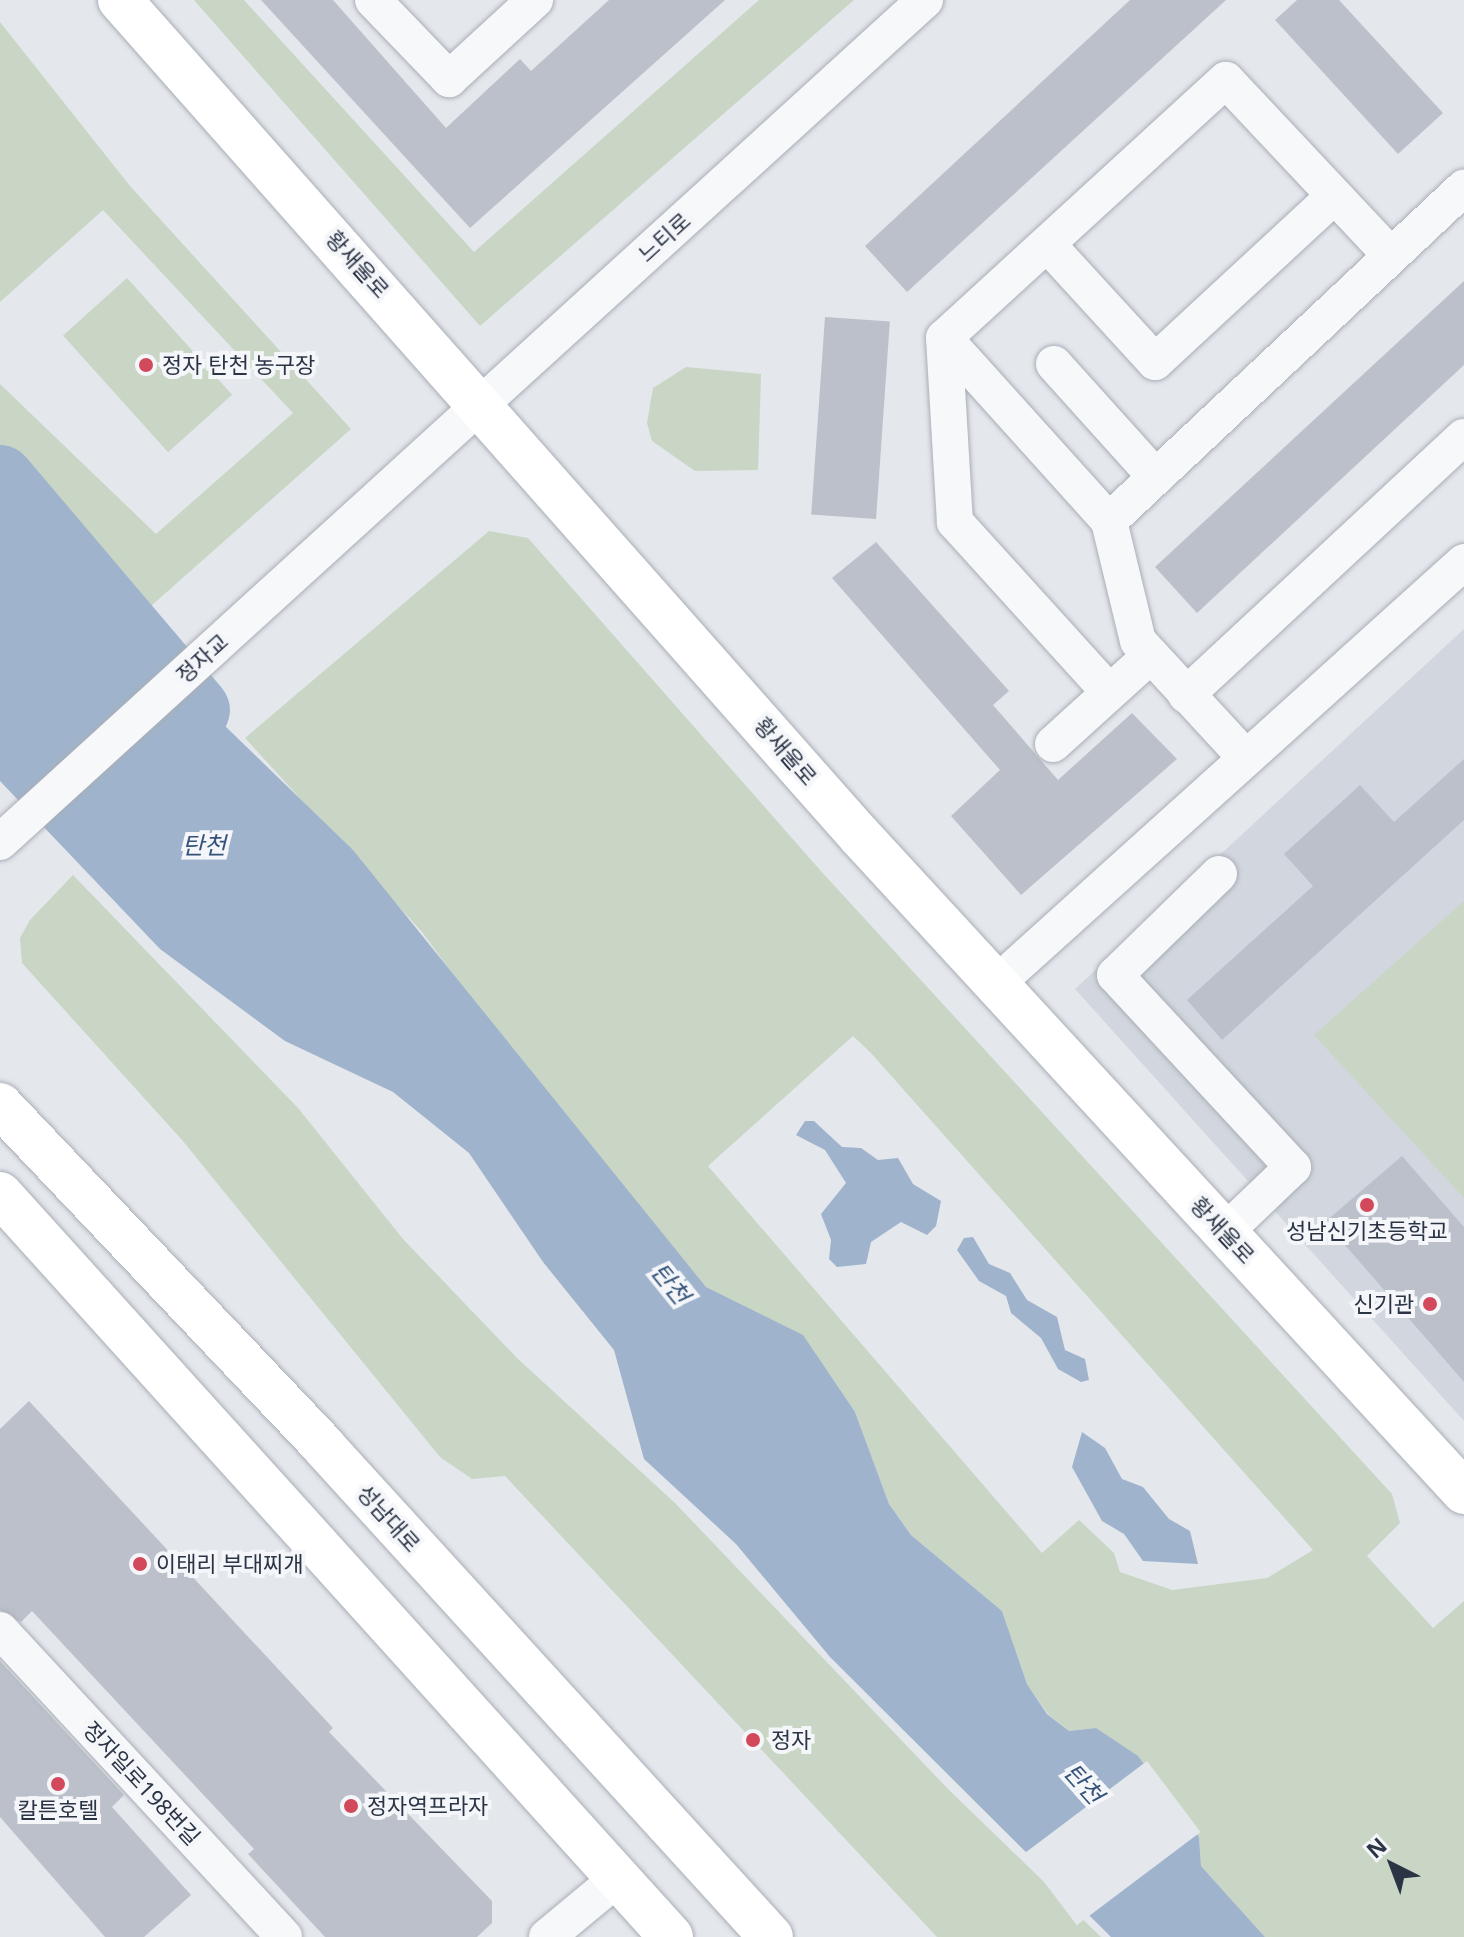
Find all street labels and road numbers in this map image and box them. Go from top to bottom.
street label: 느티로 [633,207,695,267]
street label: 황새울로 [321,225,395,303]
street label: 정자교 [171,628,233,688]
street label: 황새울로 [749,712,823,790]
street label: 황새울로 [1186,1191,1260,1269]
street label: 성남대로 [352,1479,426,1557]
street label: 정자일로198번길 [78,1716,206,1850]

